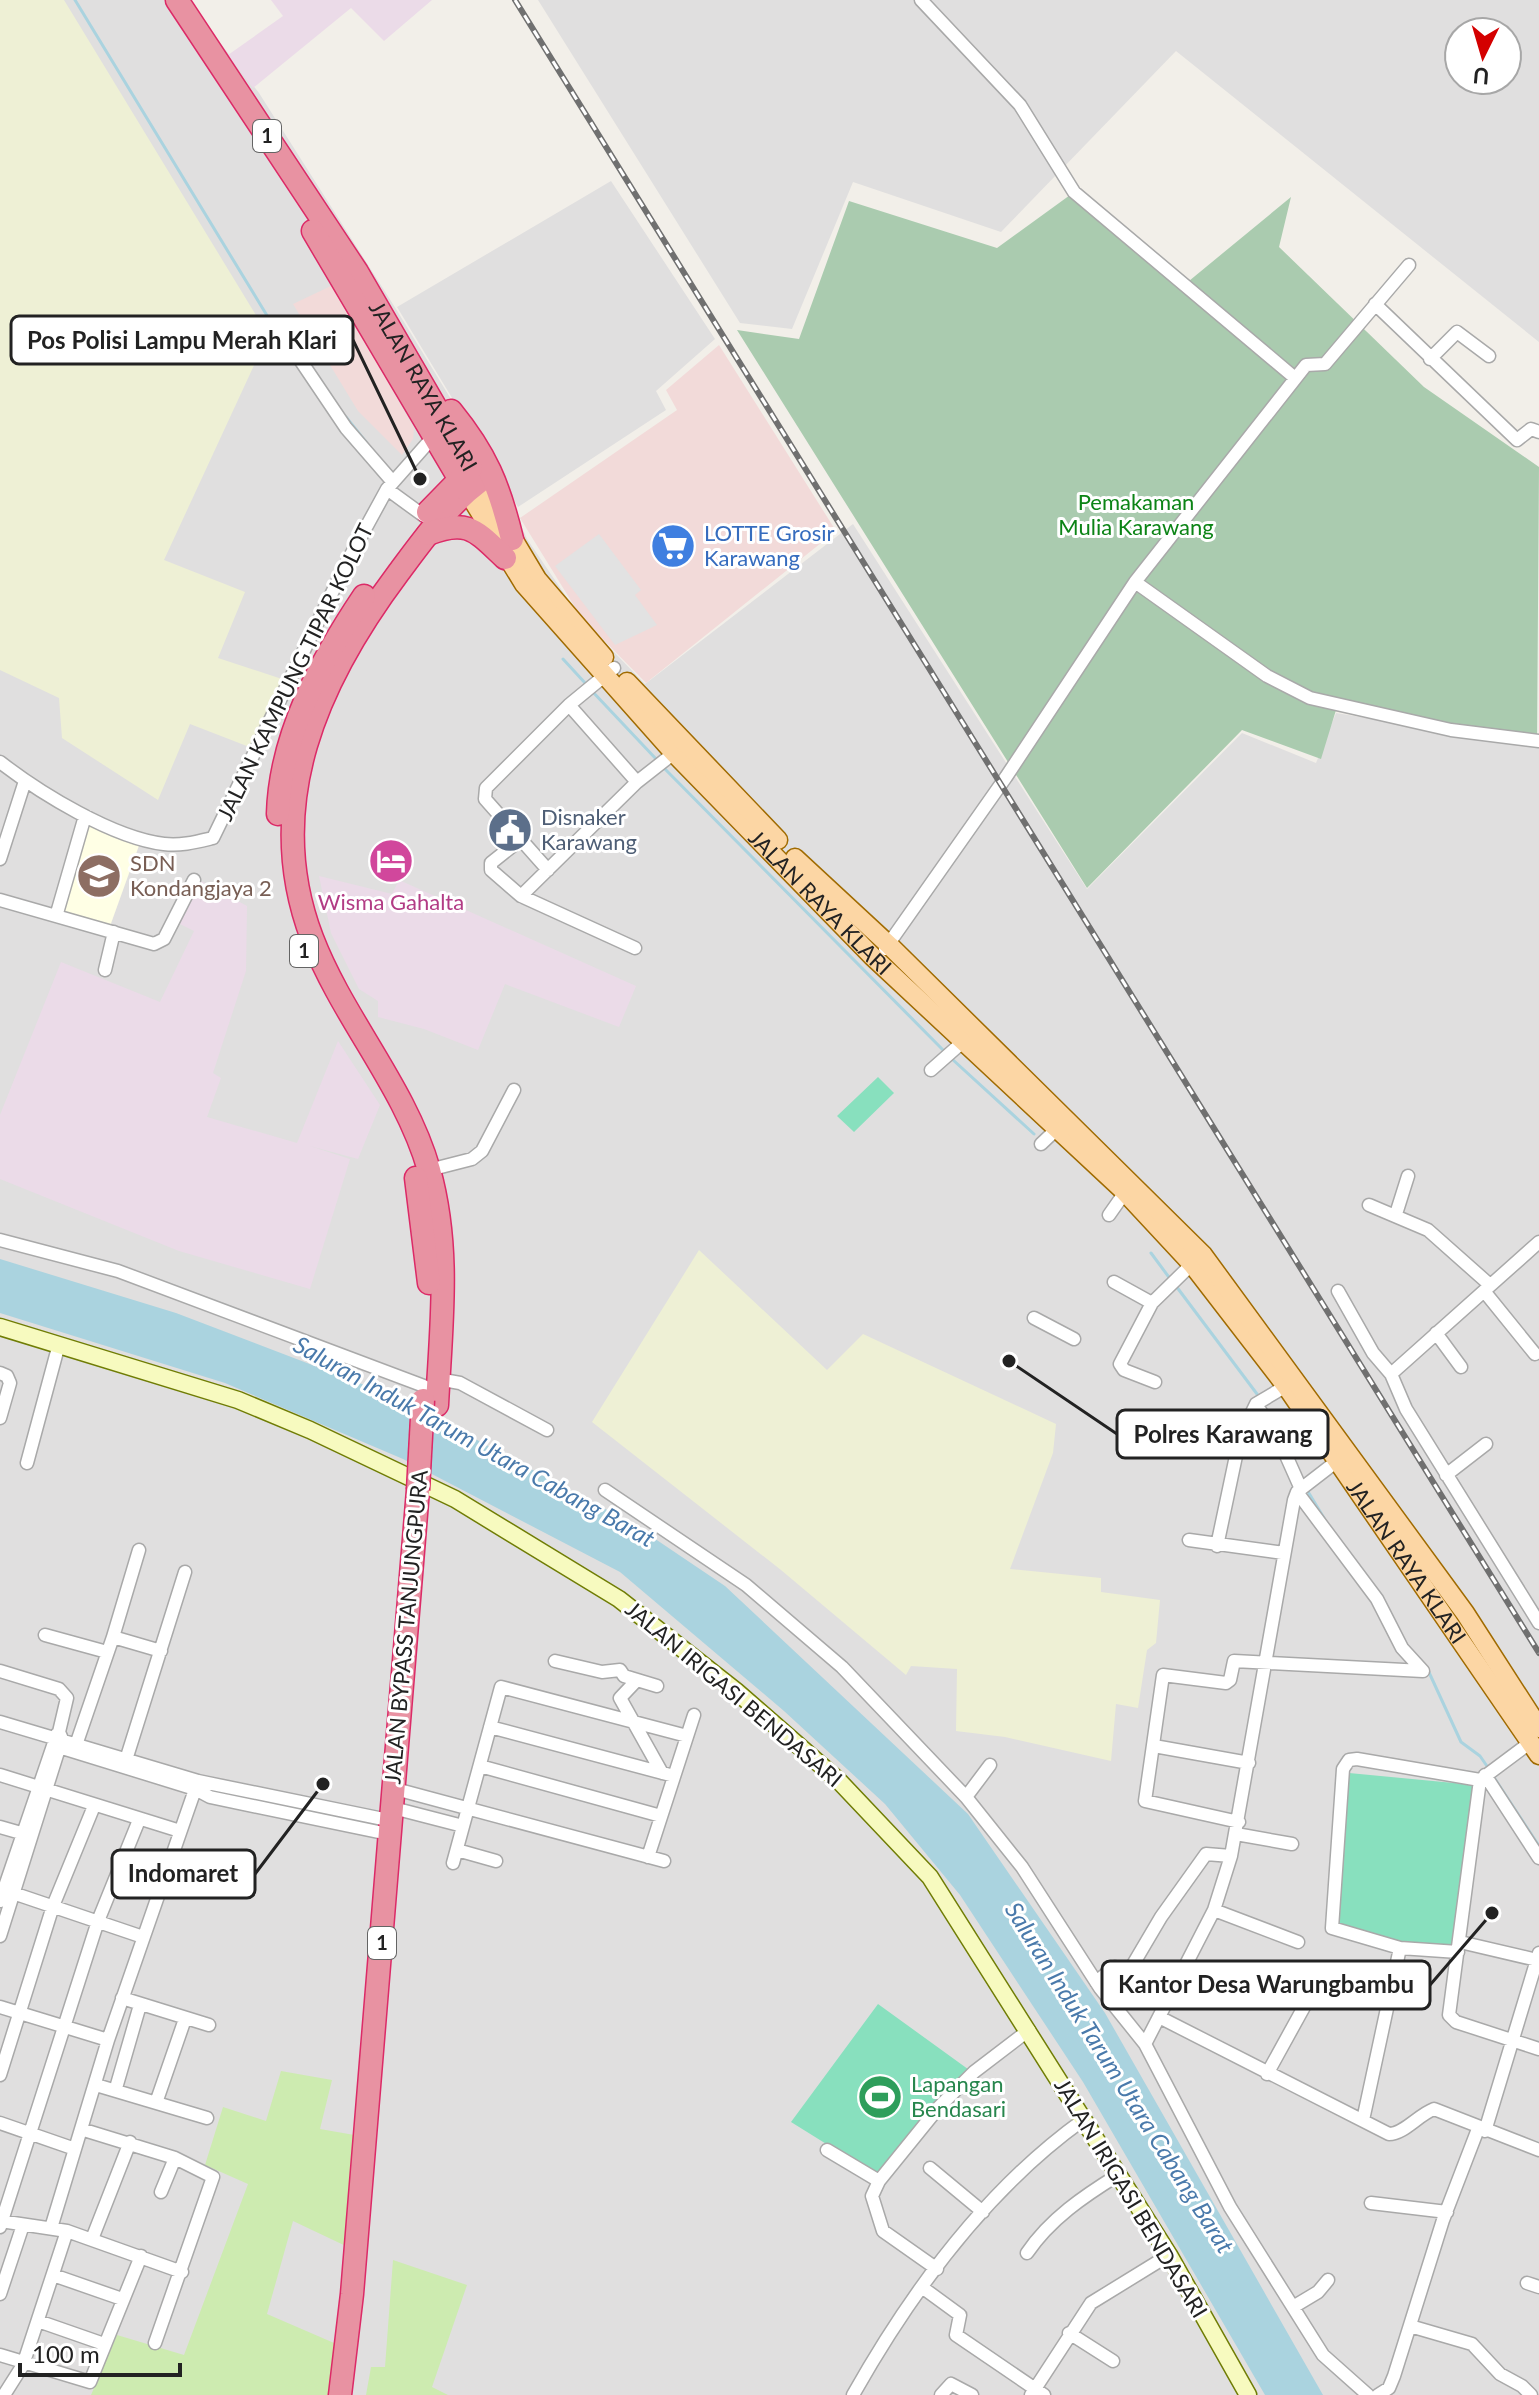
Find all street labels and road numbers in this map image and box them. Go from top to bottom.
road number: 1 [253,120,281,152]
street label: JALAN RAYA KLARI [364,296,484,476]
street label: JALAN KAMPUNG TIPAR KOLOT [211,519,378,825]
street label: JALAN RAYA KLARI [743,824,897,980]
road number: 1 [290,935,318,967]
street label: JALAN BYPASS TANJUNGPURA [378,1469,433,1785]
street label: JALAN RAYA KLARI [1341,1474,1472,1648]
street label: JALAN IRIGASI BENDASARI [620,1595,848,1792]
road number: 1 [368,1927,396,1959]
street label: JALAN IRIGASI BENDASARI [1049,2073,1214,2322]

